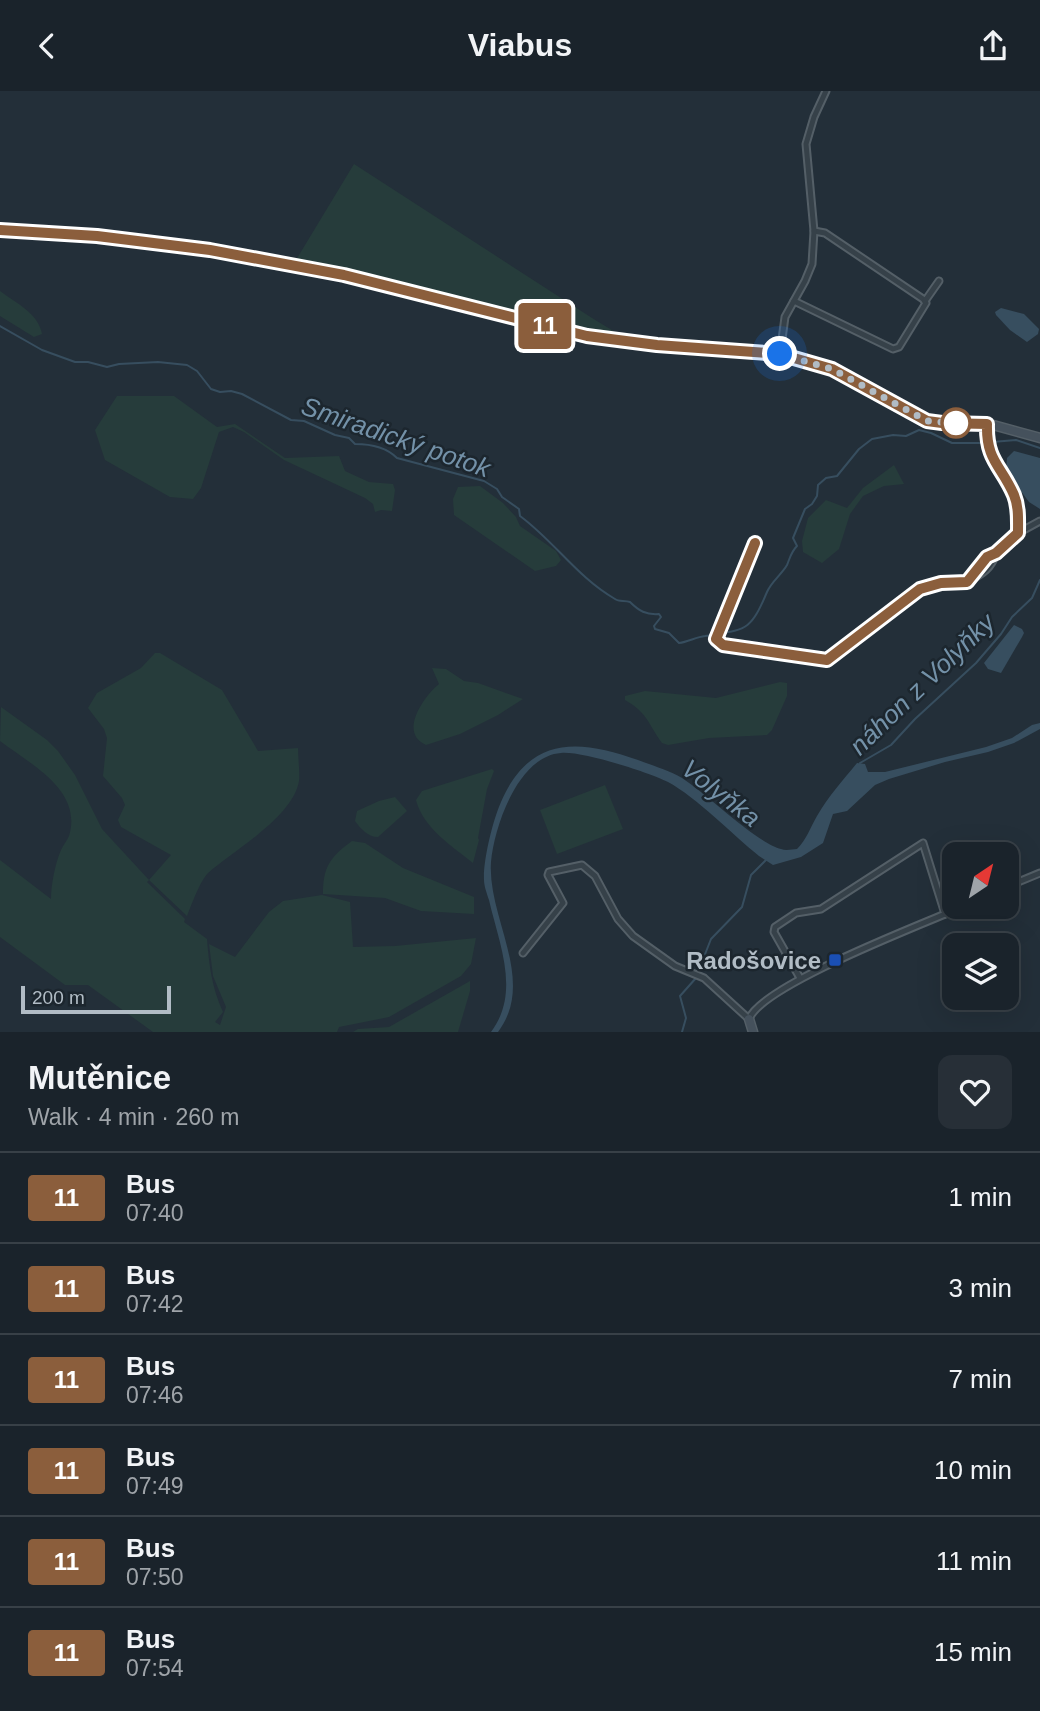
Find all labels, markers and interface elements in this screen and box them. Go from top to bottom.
icon: back [28,27,66,65]
text: Viabus [468,27,572,63]
icon: share [974,27,1012,65]
line badge: 11 [514,303,576,349]
text: 11 [532,312,558,339]
your location [762,336,797,371]
water label: Smiradický potok [298,391,496,484]
unlabelled marker [941,408,971,438]
water label: náhon z Volyňky [843,606,1002,761]
water label: Volyňka [676,753,766,833]
north arrow [942,842,1018,919]
map controls [942,842,1019,1010]
button: layers [942,933,1019,1010]
place label: Radošovice [686,947,821,974]
marker: Radošovice [827,952,843,968]
scale bar [21,983,172,1015]
text: 200 m [32,987,85,1008]
button: heart [938,1055,1012,1129]
text: Mutěnice [28,1059,171,1096]
text: Walk · 4 min · 260 m [28,1104,239,1130]
text: Bus [126,1169,175,1199]
text: 1 min [948,1182,1012,1212]
text: 11 [54,1184,79,1211]
text: 07:40 [126,1200,184,1226]
text: Bus [126,1260,175,1290]
text: 3 min [948,1273,1012,1303]
text: 11 [54,1275,79,1302]
text: 07:42 [126,1291,184,1317]
text: Bus [126,1351,175,1381]
text: 7 min [948,1364,1012,1394]
text: 11 [54,1366,79,1393]
text: 07:46 [126,1382,184,1408]
text: Bus [126,1442,175,1472]
text: 10 min [934,1455,1012,1485]
text: 11 [54,1457,79,1484]
text: 07:49 [126,1473,184,1499]
text: Bus [126,1533,175,1563]
text: 11 min [936,1546,1012,1576]
text: 11 [54,1548,79,1575]
text: 07:50 [126,1564,184,1590]
text: Bus [126,1624,175,1654]
text: 15 min [934,1637,1012,1667]
text: 11 [54,1639,79,1666]
text: 07:54 [126,1655,184,1681]

